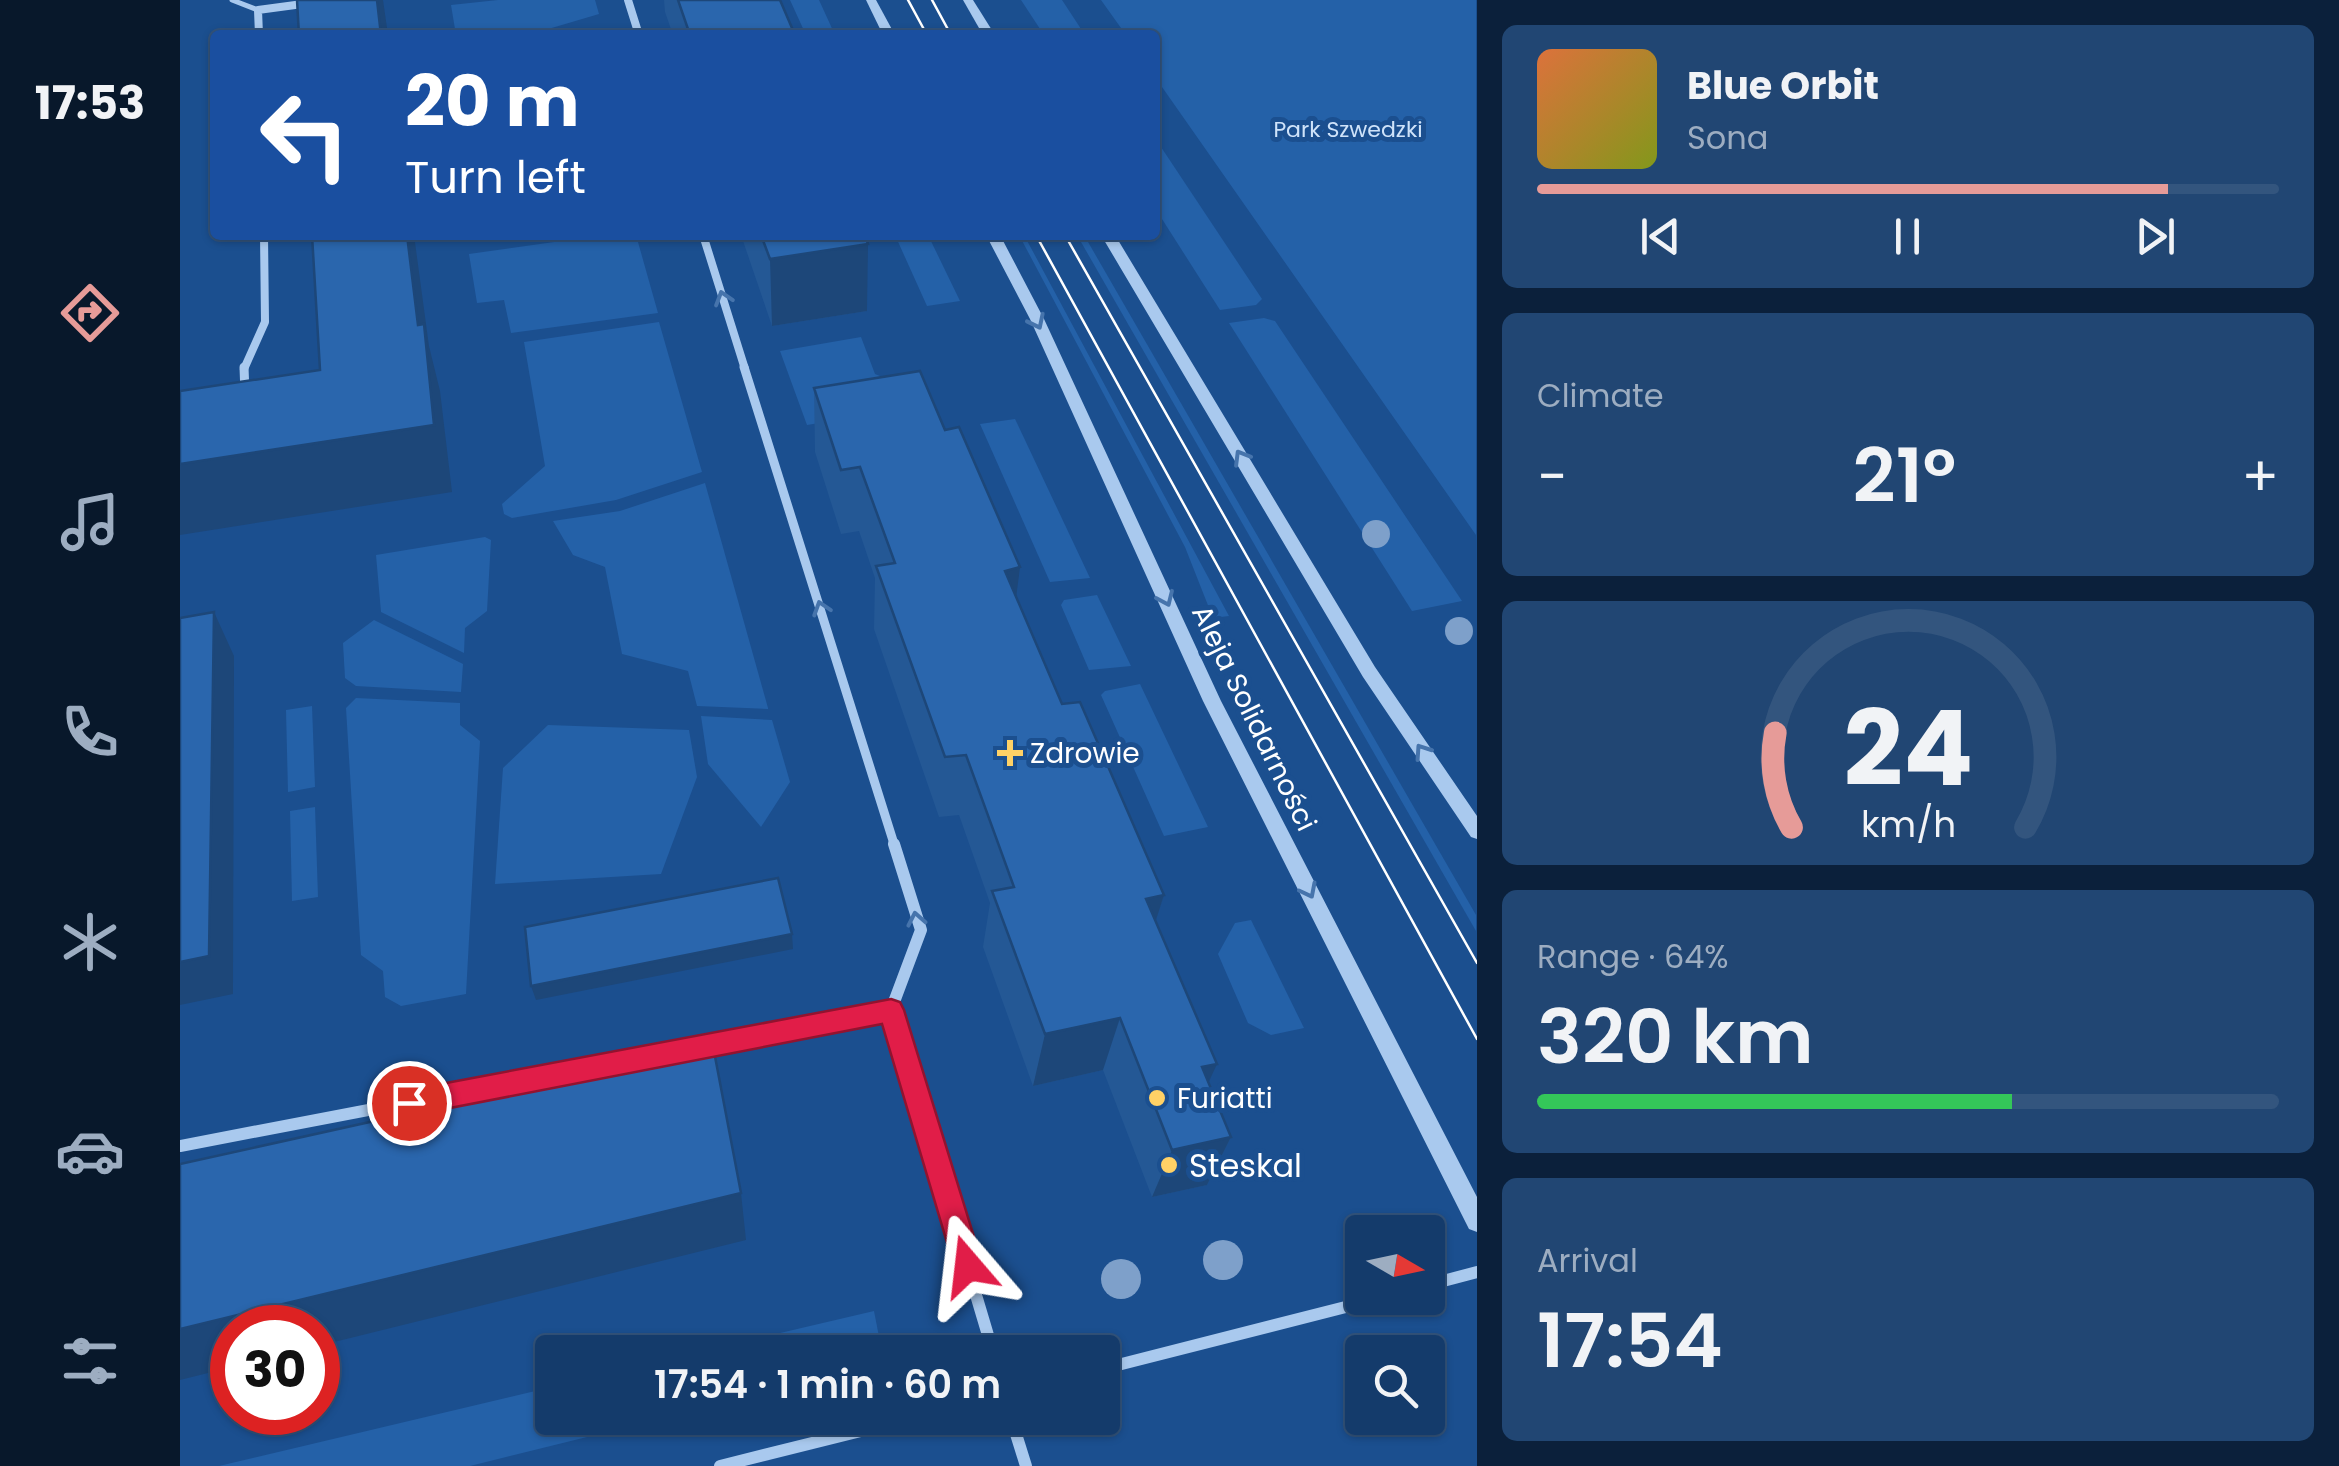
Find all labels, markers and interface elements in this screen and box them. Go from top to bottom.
text: 20 m [405,52,580,151]
text: Blue Orbit [1687,59,1879,112]
icon: left [240,70,370,200]
text: 17:53 [35,72,145,135]
park label: Park Szwedzki [1273,114,1423,145]
text: Sona [1687,115,1768,160]
text: Turn left [405,146,586,209]
icon: previous [1633,209,1688,264]
icon: pause [1880,209,1935,264]
icon: next [2128,209,2183,264]
icon: directions [55,278,125,348]
one-way arrow [715,291,735,308]
one-way arrow [1025,311,1045,329]
text: Climate [1537,373,1664,418]
text: 21° [1853,423,1956,528]
text: − [1537,438,1567,515]
text: + [2241,438,2279,515]
one-way arrow [1234,450,1253,468]
icon: music [55,487,125,557]
one-way arrow [1154,589,1174,607]
street label: Aleja Solidarności [1182,598,1326,838]
one-way arrow [812,601,833,618]
text: 24 [1843,676,1973,821]
icon: phone [55,697,125,767]
place label: Zdrowie [1030,734,1140,773]
marker: Zdrowie [999,742,1021,764]
one-way arrow [1416,743,1435,761]
text: km/h [1860,799,1956,850]
one-way arrow [1297,881,1317,899]
icon: climate [55,907,125,977]
one-way arrow [906,910,928,927]
text: Range · 64% [1537,934,1729,979]
text: 320 km [1537,984,1814,1089]
pin [367,1061,452,1146]
icon: arrive [382,1076,437,1131]
place label: Furiatti [1177,1079,1273,1118]
marker: Furiatti [1146,1087,1168,1109]
icon: car [55,1116,125,1186]
place label: Steskal [1189,1143,1302,1188]
marker: Steskal [1158,1154,1180,1176]
position arrow [916,1214,1020,1318]
north arrow [1345,1215,1445,1315]
map controls [1345,1215,1445,1435]
text: Arrival [1537,1238,1638,1283]
text: 17:54 [1537,1288,1723,1393]
speed limit sign: 30 [210,1305,340,1435]
icon: filters [55,1326,125,1396]
button: search [1345,1335,1445,1435]
text: 17:54 · 1 min · 60 m [654,1358,1001,1411]

